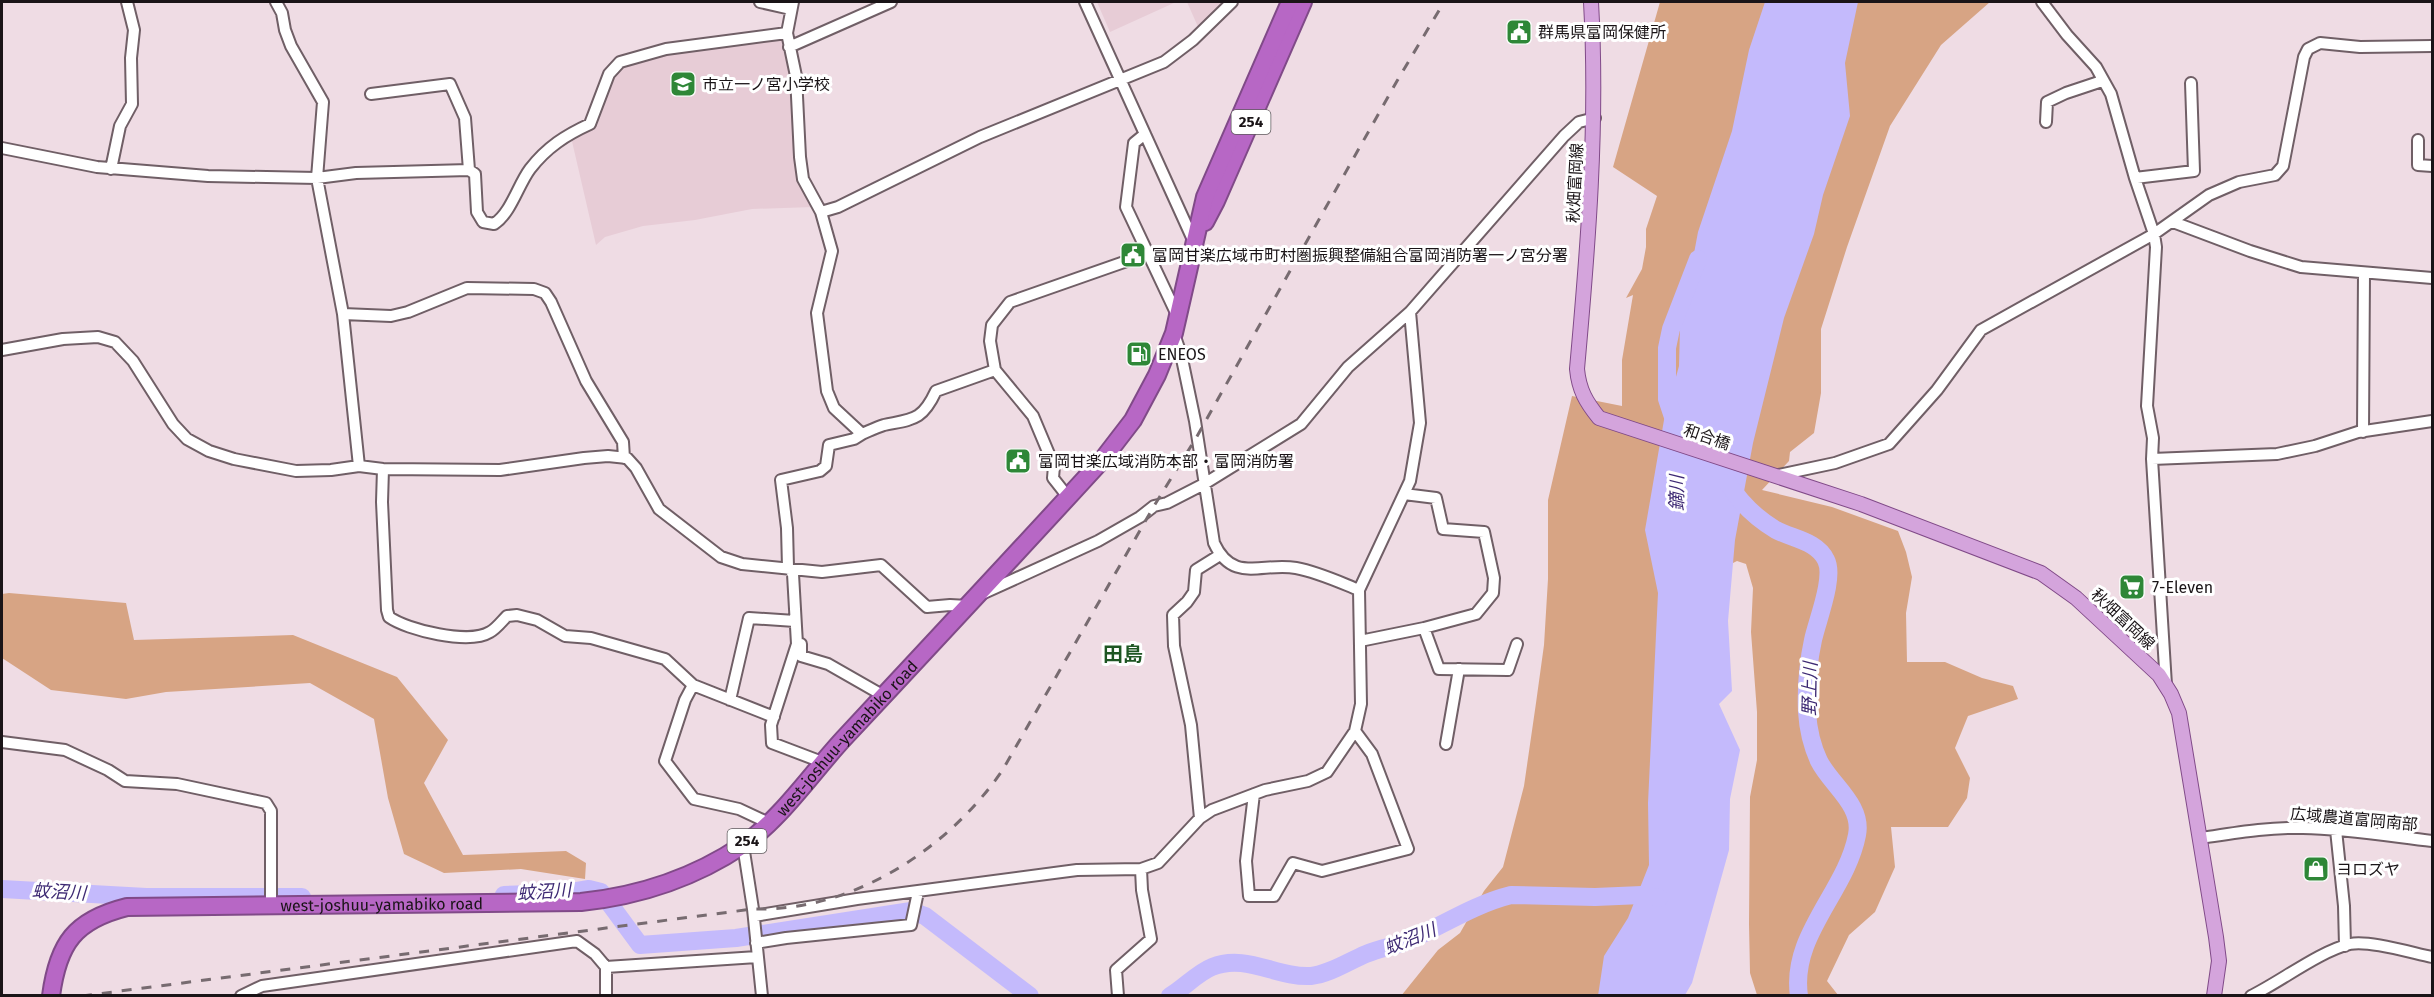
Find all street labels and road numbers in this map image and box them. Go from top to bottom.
road number: 254 [1232,110,1270,134]
street label: 秋畑富岡線 [1563,143,1587,223]
street label: 和合橋 [1681,420,1733,454]
street label: 秋畑富岡線 [2087,585,2159,653]
street label: west-joshuu-yamabiko road [772,656,921,820]
street label: 広域農道富岡南部 [2289,804,2419,834]
road number: 254 [728,829,766,853]
street label: west-joshuu-yamabiko road [280,894,483,915]

